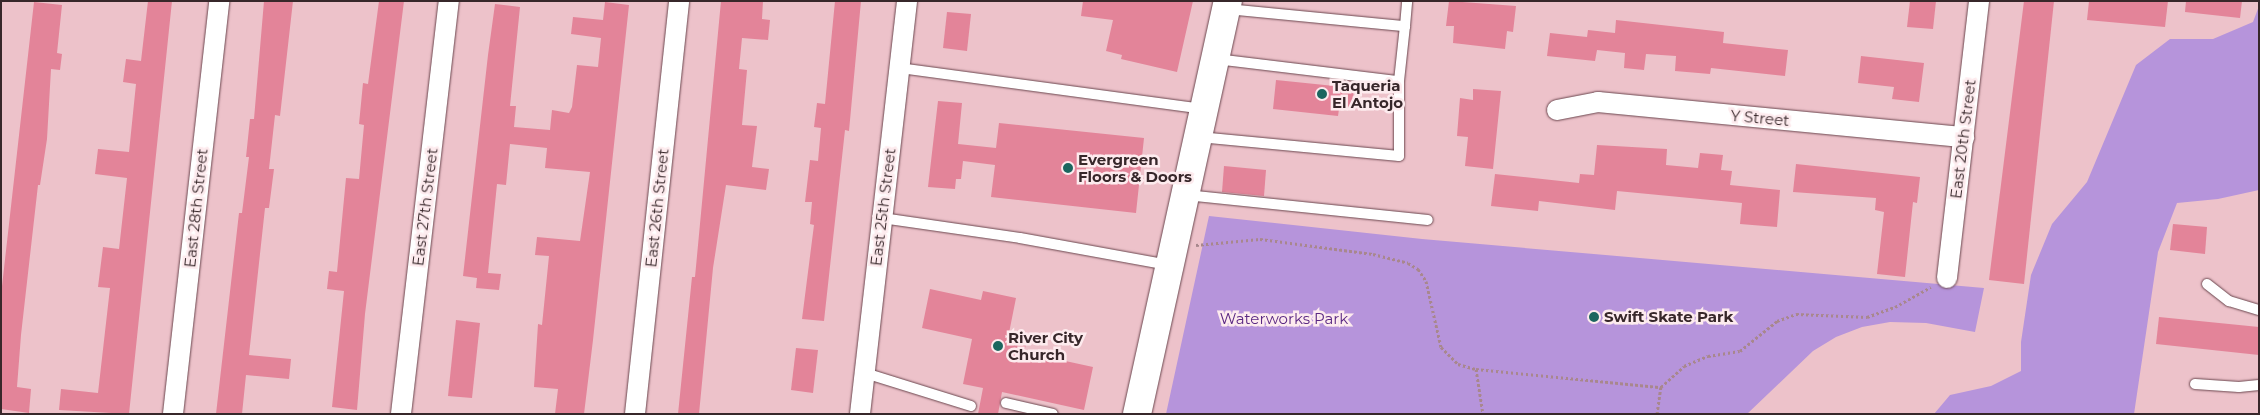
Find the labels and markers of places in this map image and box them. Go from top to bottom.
place label: Taqueria El Antojo [1332,76,1403,111]
marker: Taqueria El Antojo [1316,88,1328,100]
place label: Evergreen Floors & Doors [1078,150,1192,185]
marker: Evergreen Floors & Doors [1062,162,1074,174]
place label: Swift Skate Park [1604,308,1733,326]
marker: Swift Skate Park [1588,311,1600,323]
place label: River City Church [1008,328,1083,363]
marker: River City Church [992,340,1004,352]

